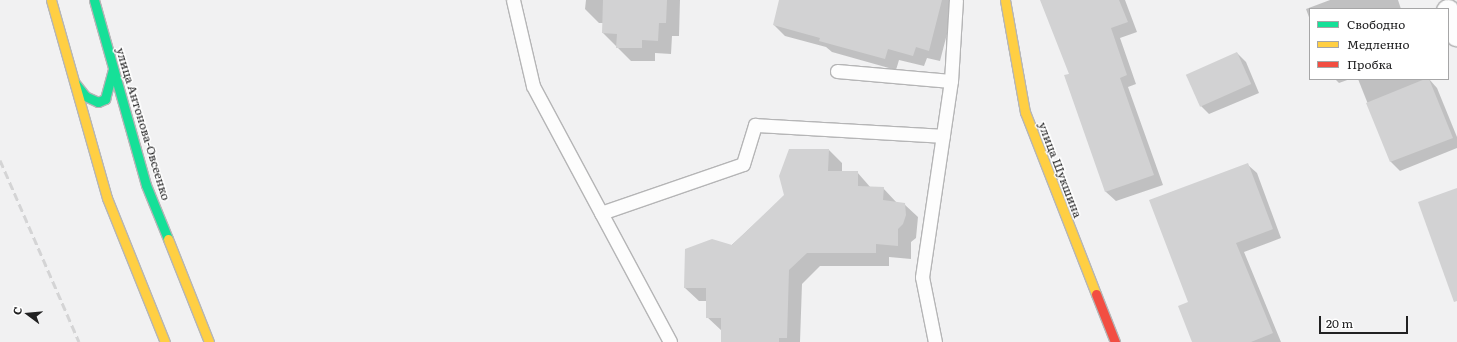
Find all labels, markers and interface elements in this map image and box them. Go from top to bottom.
legend [1309,8,1449,80]
text: Свободно [1347,15,1405,33]
text: Медленно [1347,35,1410,53]
street label: улица Антонова-Овсеенко [113,46,173,202]
text: Пробка [1347,55,1392,73]
street label: улица Шукшина [1035,120,1085,220]
north arrow [8,294,48,334]
text: С [8,305,25,317]
scale bar [1321,308,1410,334]
text: 20 m [1326,314,1353,332]

